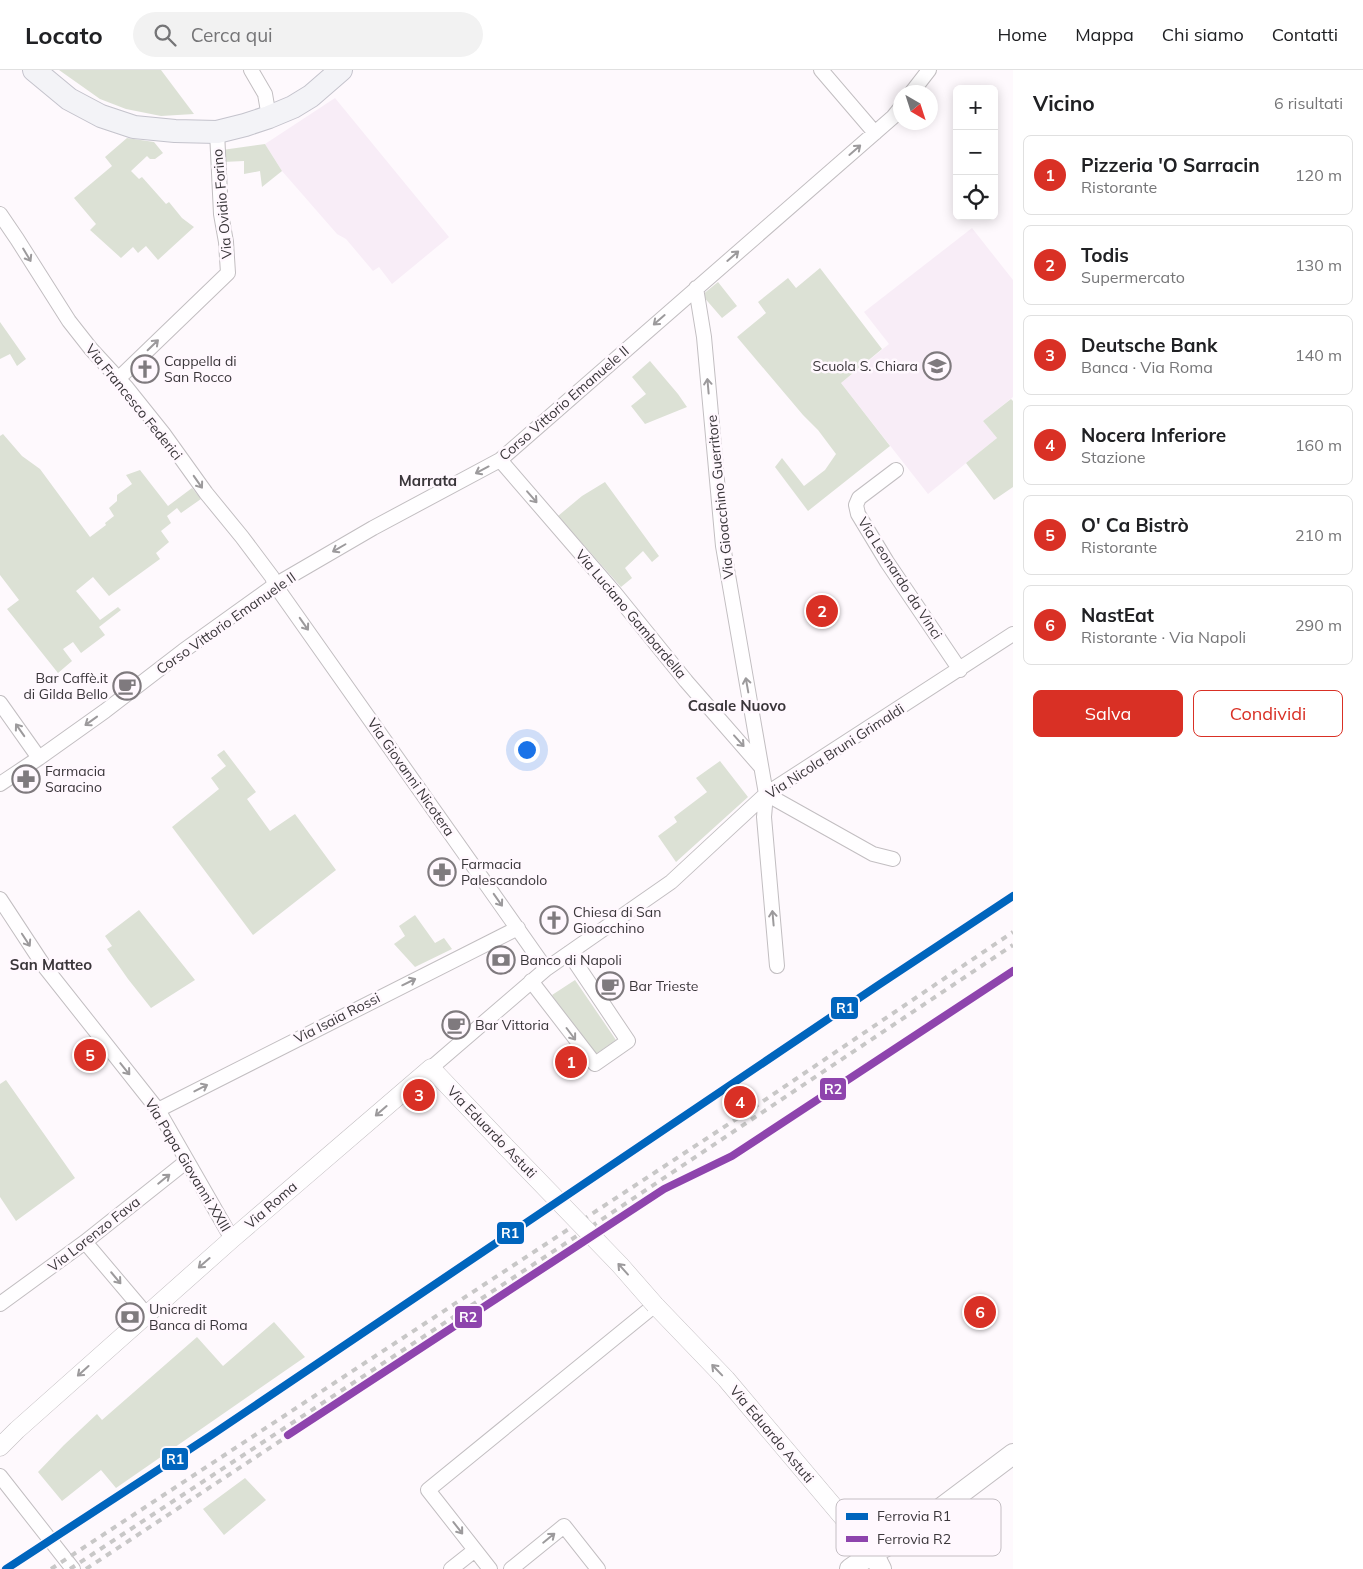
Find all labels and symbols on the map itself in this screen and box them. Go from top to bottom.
north arrow [893,85,938,130]
one-way arrow [849,144,862,155]
street label: Via Ovidio Forino [208,148,236,260]
one-way arrow [23,247,33,261]
one-way arrow [726,250,739,262]
one-way arrow [652,314,665,326]
one-way arrow [147,339,159,351]
street label: Via Francesco Federici [82,340,186,464]
street label: Corso Vittorio Emanuele II [495,342,633,464]
school or university icon: Scuola S. Chiara [922,351,952,381]
place label: Cappella di San Rocco [164,352,237,386]
church icon: Cappella di San Rocco [130,354,160,384]
place label: Scuola S. Chiara [813,357,918,375]
one-way arrow [703,378,713,394]
street label: Via Gioacchino Guerritore [702,414,738,580]
one-way arrow [475,465,489,475]
district label: Marrata [399,471,457,490]
one-way arrow [193,475,203,489]
one-way arrow [526,490,538,503]
street label: Via Leonardo da Vinci [854,514,946,642]
one-way arrow [333,543,347,553]
street label: Via Luciano Gambardella [572,546,690,682]
street label: Corso Vittorio Emanuele II [153,568,299,678]
pin: 2 [806,592,838,630]
one-way arrow [298,617,309,631]
place label: Bar Caffè.it di Gilda Bello [23,669,108,703]
cafe icon: Bar Caffè.it di Gilda Bello [112,671,142,701]
one-way arrow [742,678,752,694]
district label: Casale Nuovo [688,696,786,715]
street label: Via Nicola Bruni Grimaldi [762,699,908,803]
street label: Via Giovanni Nicotera [363,714,459,840]
one-way arrow [85,716,99,726]
one-way arrow [15,724,25,738]
one-way arrow [733,734,744,747]
your location [514,737,540,763]
place label: Farmacia Saracino [45,762,105,796]
pharmacy icon: Farmacia Saracino [11,764,41,794]
place label: Farmacia Palescandolo [461,855,547,889]
pharmacy icon: Farmacia Palescandolo [427,857,457,887]
one-way arrow [493,893,503,907]
place label: Chiesa di San Gioacchino [573,903,661,937]
church icon: Chiesa di San Gioacchino [539,905,569,935]
one-way arrow [768,910,778,926]
one-way arrow [21,933,31,947]
bank icon: Banco di Napoli [486,945,516,975]
place label: Banco di Napoli [520,951,622,969]
district label: San Matteo [10,955,92,974]
cafe icon: Bar Trieste [595,971,625,1001]
one-way arrow [401,977,416,987]
place label: Bar Trieste [629,977,698,995]
street label: Via Isaia Rossi [291,989,383,1047]
line badge: R1 [830,996,859,1020]
text: R1 [836,999,854,1017]
cafe icon: Bar Vittoria [441,1010,471,1040]
place label: Bar Vittoria [475,1016,549,1034]
one-way arrow [566,1027,577,1040]
pin: 5 [74,1036,106,1074]
pin: 1 [555,1043,587,1081]
one-way arrow [120,1062,131,1075]
pin: 3 [403,1076,435,1114]
line badge: R2 [819,1077,847,1101]
text: R2 [824,1080,842,1098]
street label: Via Eduardo Astuti [443,1082,541,1182]
one-way arrow [194,1083,209,1093]
pin: 4 [724,1083,756,1121]
street label: Via Papa Giovanni XXIII [141,1095,235,1235]
one-way arrow [374,1106,387,1117]
one-way arrow [157,1174,170,1185]
street label: Via Roma [241,1177,301,1233]
street label: Via Lorenzo Fava [44,1192,144,1276]
line badge: R1 [496,1221,525,1245]
text: R1 [501,1224,519,1242]
one-way arrow [198,1257,211,1269]
one-way arrow [617,1262,629,1275]
one-way arrow [110,1271,121,1284]
pin: 6 [964,1293,996,1331]
place label: Unicredit Banca di Roma [149,1300,248,1334]
bank icon: Unicredit Banca di Roma [115,1302,145,1332]
line badge: R2 [454,1305,483,1329]
text: R2 [459,1308,477,1326]
one-way arrow [711,1363,723,1376]
one-way arrow [76,1365,89,1377]
street label: Via Eduardo Astuti [726,1382,818,1486]
line badge: R1 [161,1447,189,1471]
text: R1 [166,1450,184,1468]
legend [836,1499,1001,1556]
text: Ferrovia R1 [877,1507,951,1525]
one-way arrow [453,1522,464,1535]
text: Ferrovia R2 [877,1530,951,1548]
one-way arrow [542,1533,555,1544]

